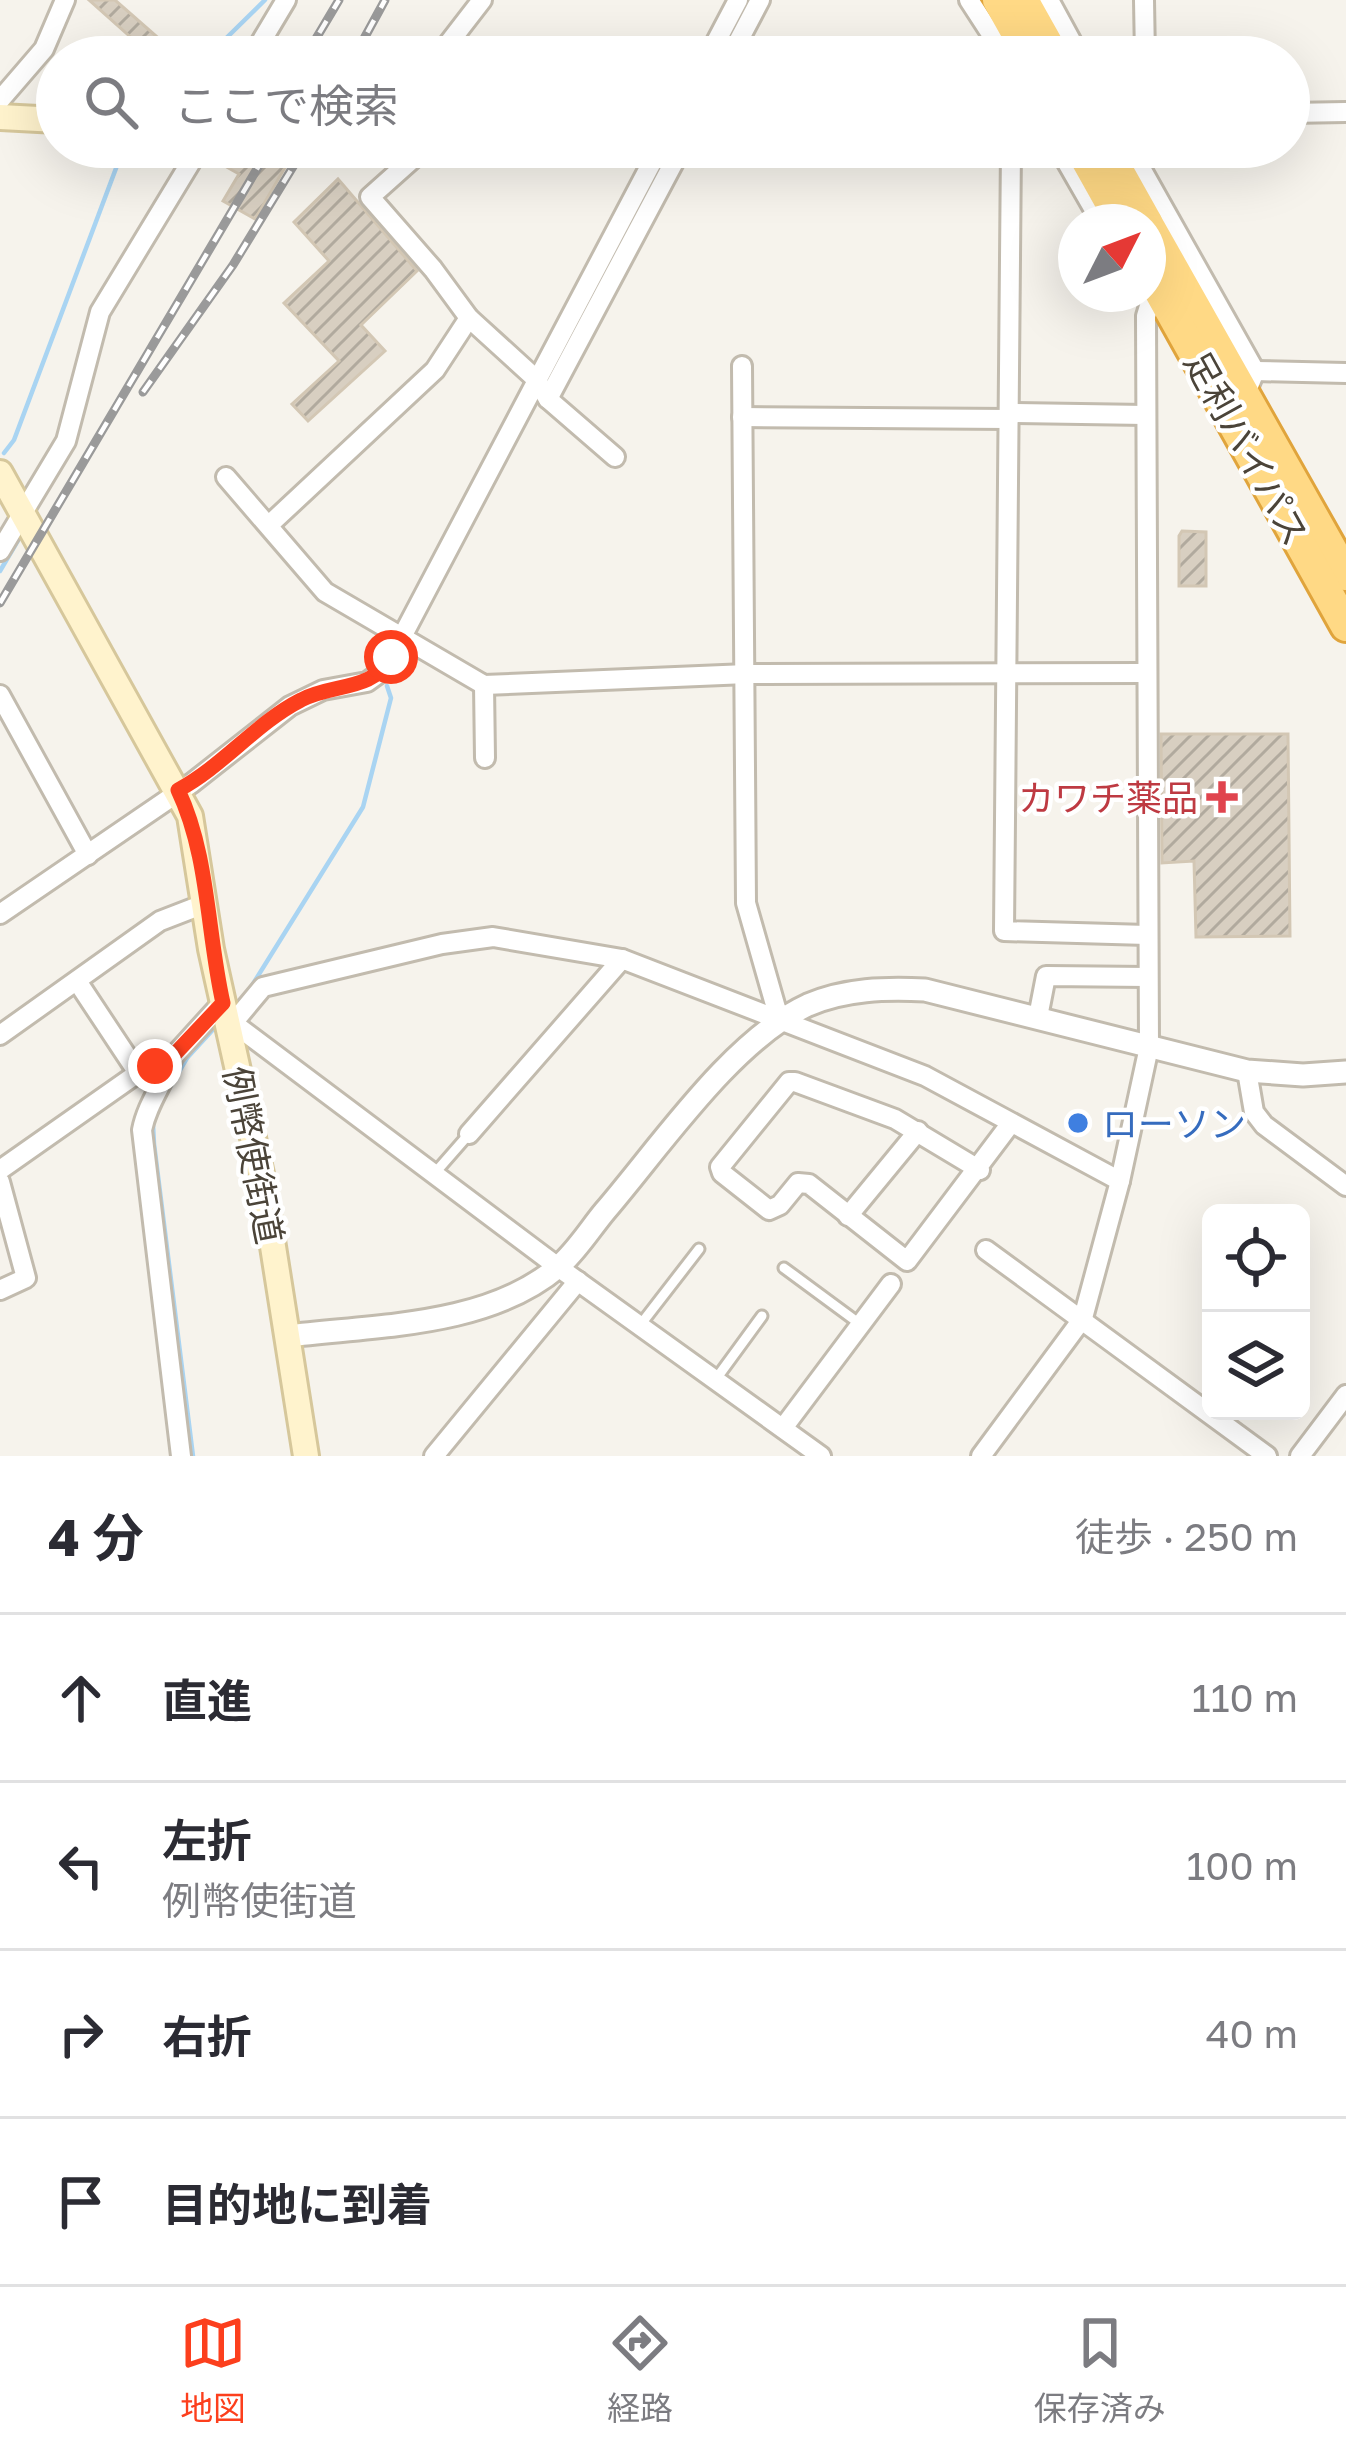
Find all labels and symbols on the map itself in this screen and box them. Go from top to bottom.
north arrow [1058,204,1166,312]
street label: 足利バイパス [1176,343,1318,553]
route start [364,630,418,684]
place label: カワチ薬品 [1018,776,1198,819]
marker: カワチ薬品 [1209,784,1235,810]
route end [128,1039,182,1093]
street label: 例幣使街道 [216,1063,292,1247]
place label: ローソン [1102,1102,1246,1145]
marker: ローソン [1065,1110,1091,1136]

